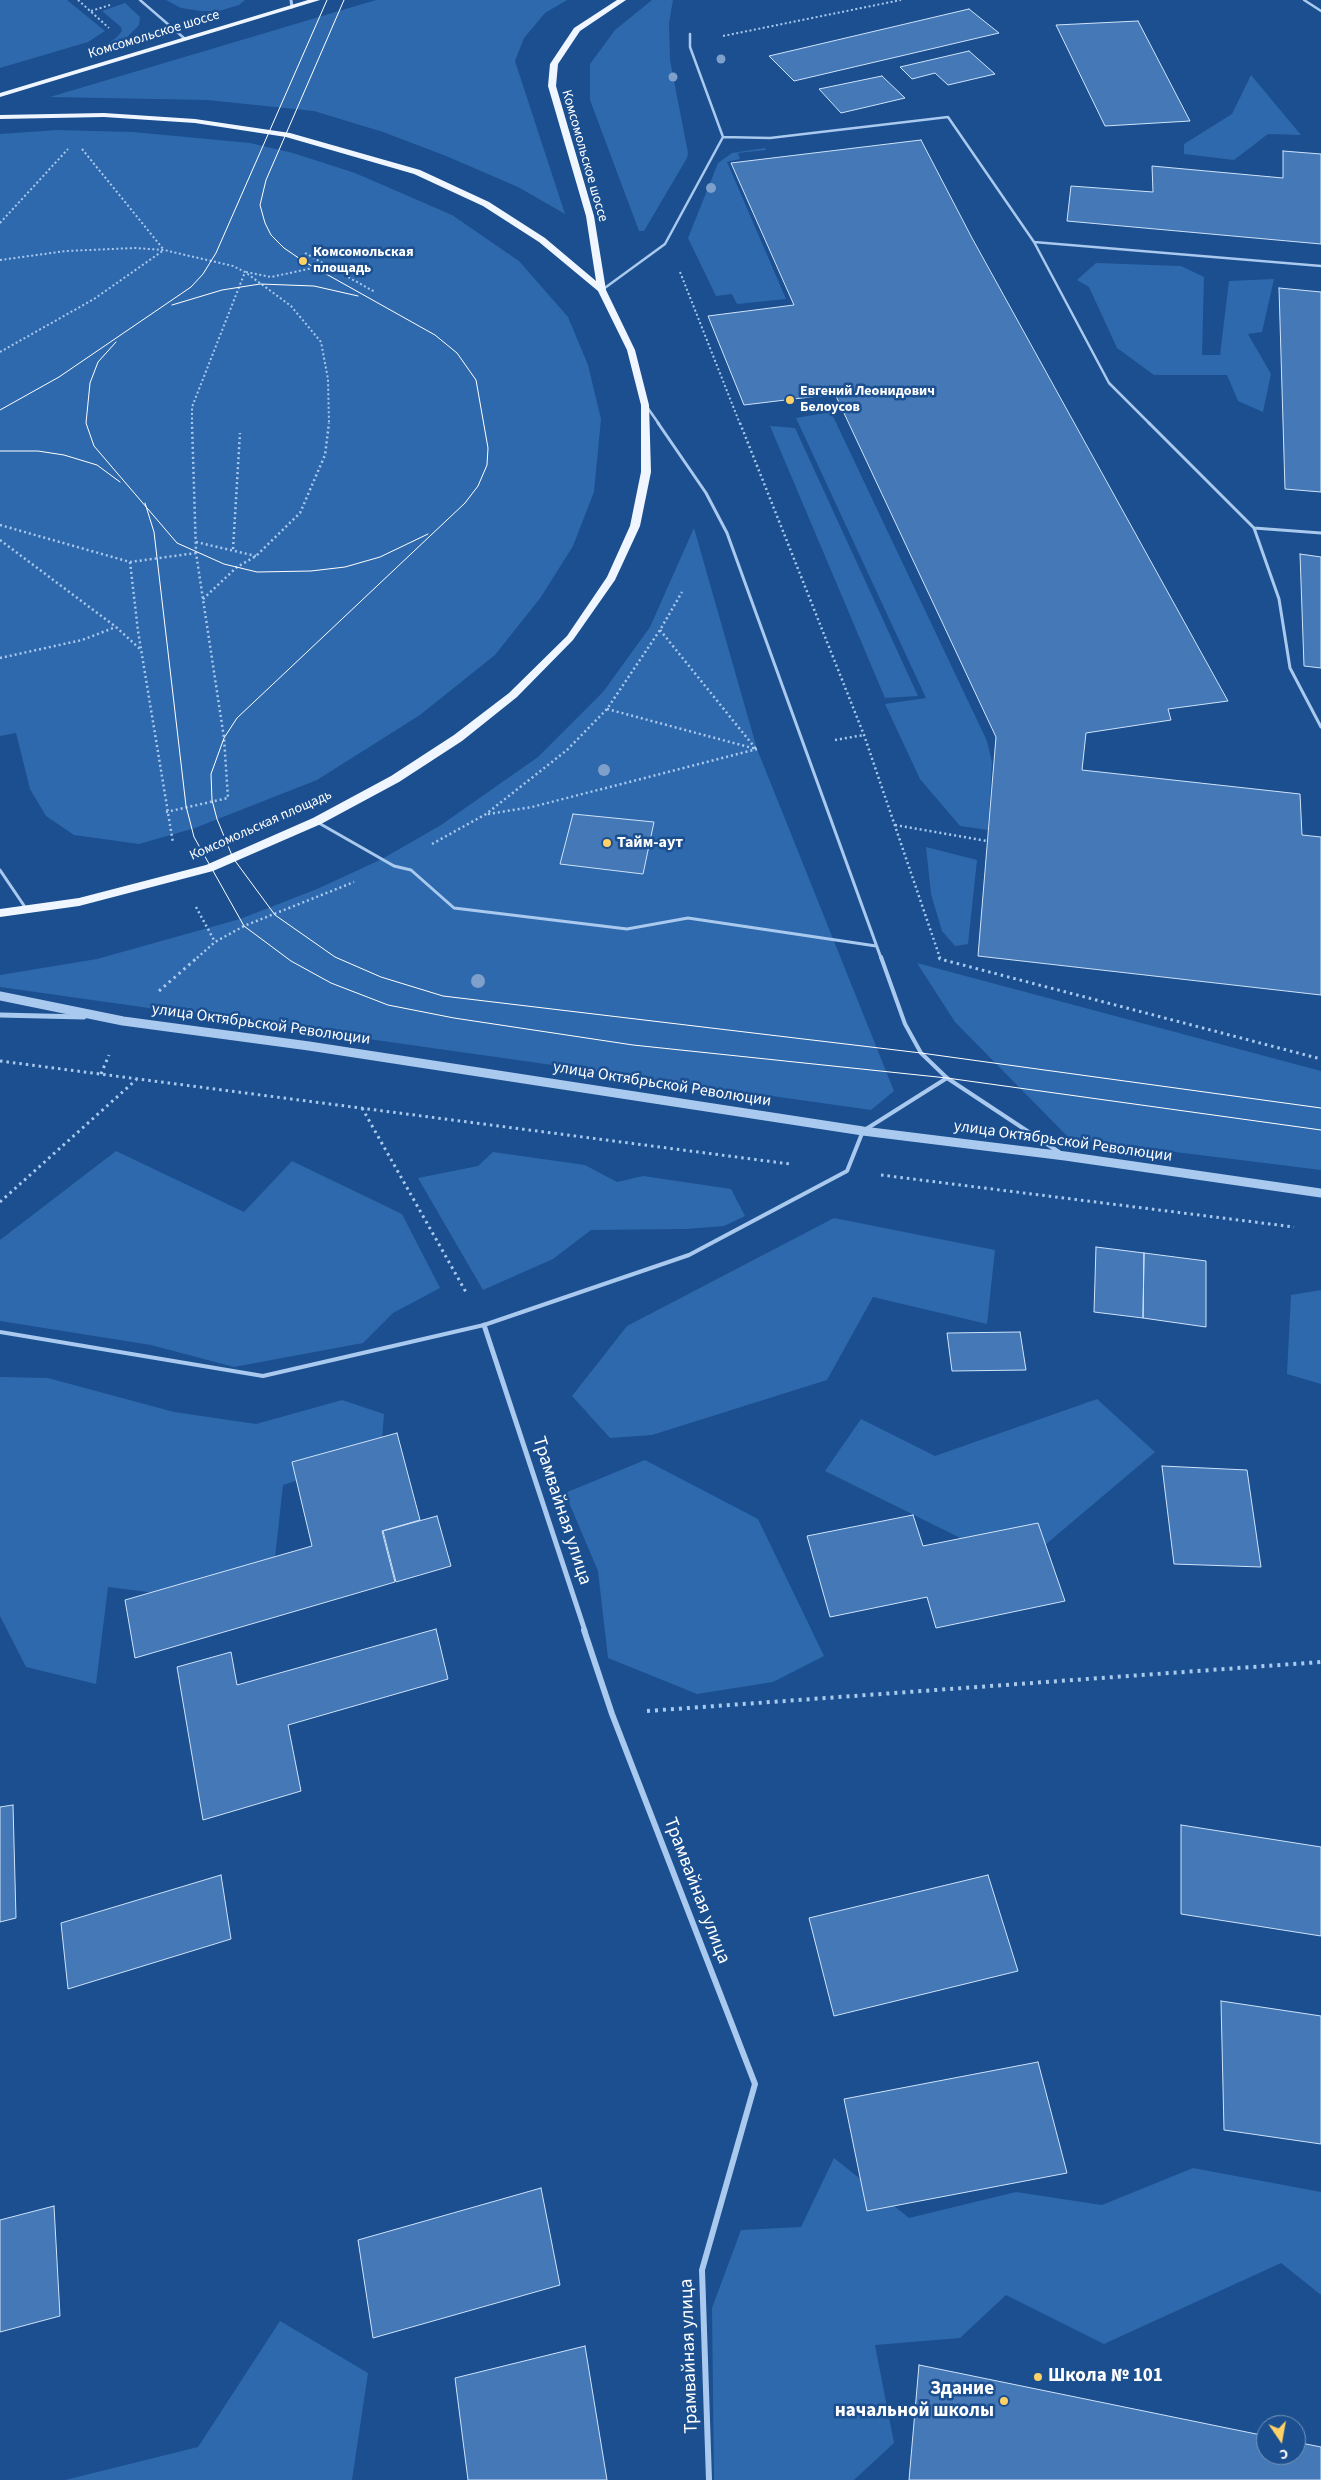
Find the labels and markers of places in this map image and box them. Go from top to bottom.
place label: Комсомольская площадь [313,245,414,278]
marker: Комсомольская площадь [297,255,309,267]
place label: Евгений Леонидович Белоусов [800,384,935,417]
marker: Евгений Леонидович Белоусов [784,394,796,406]
place label: Тайм-аут [617,833,683,853]
marker: Тайм-аут [601,837,613,849]
place label: Школа № 101 [1048,2366,1163,2388]
marker: Школа № 101 [1032,2371,1044,2383]
place label: Здание начальной школы [835,2379,994,2423]
marker: Здание начальной школы [998,2395,1010,2407]

